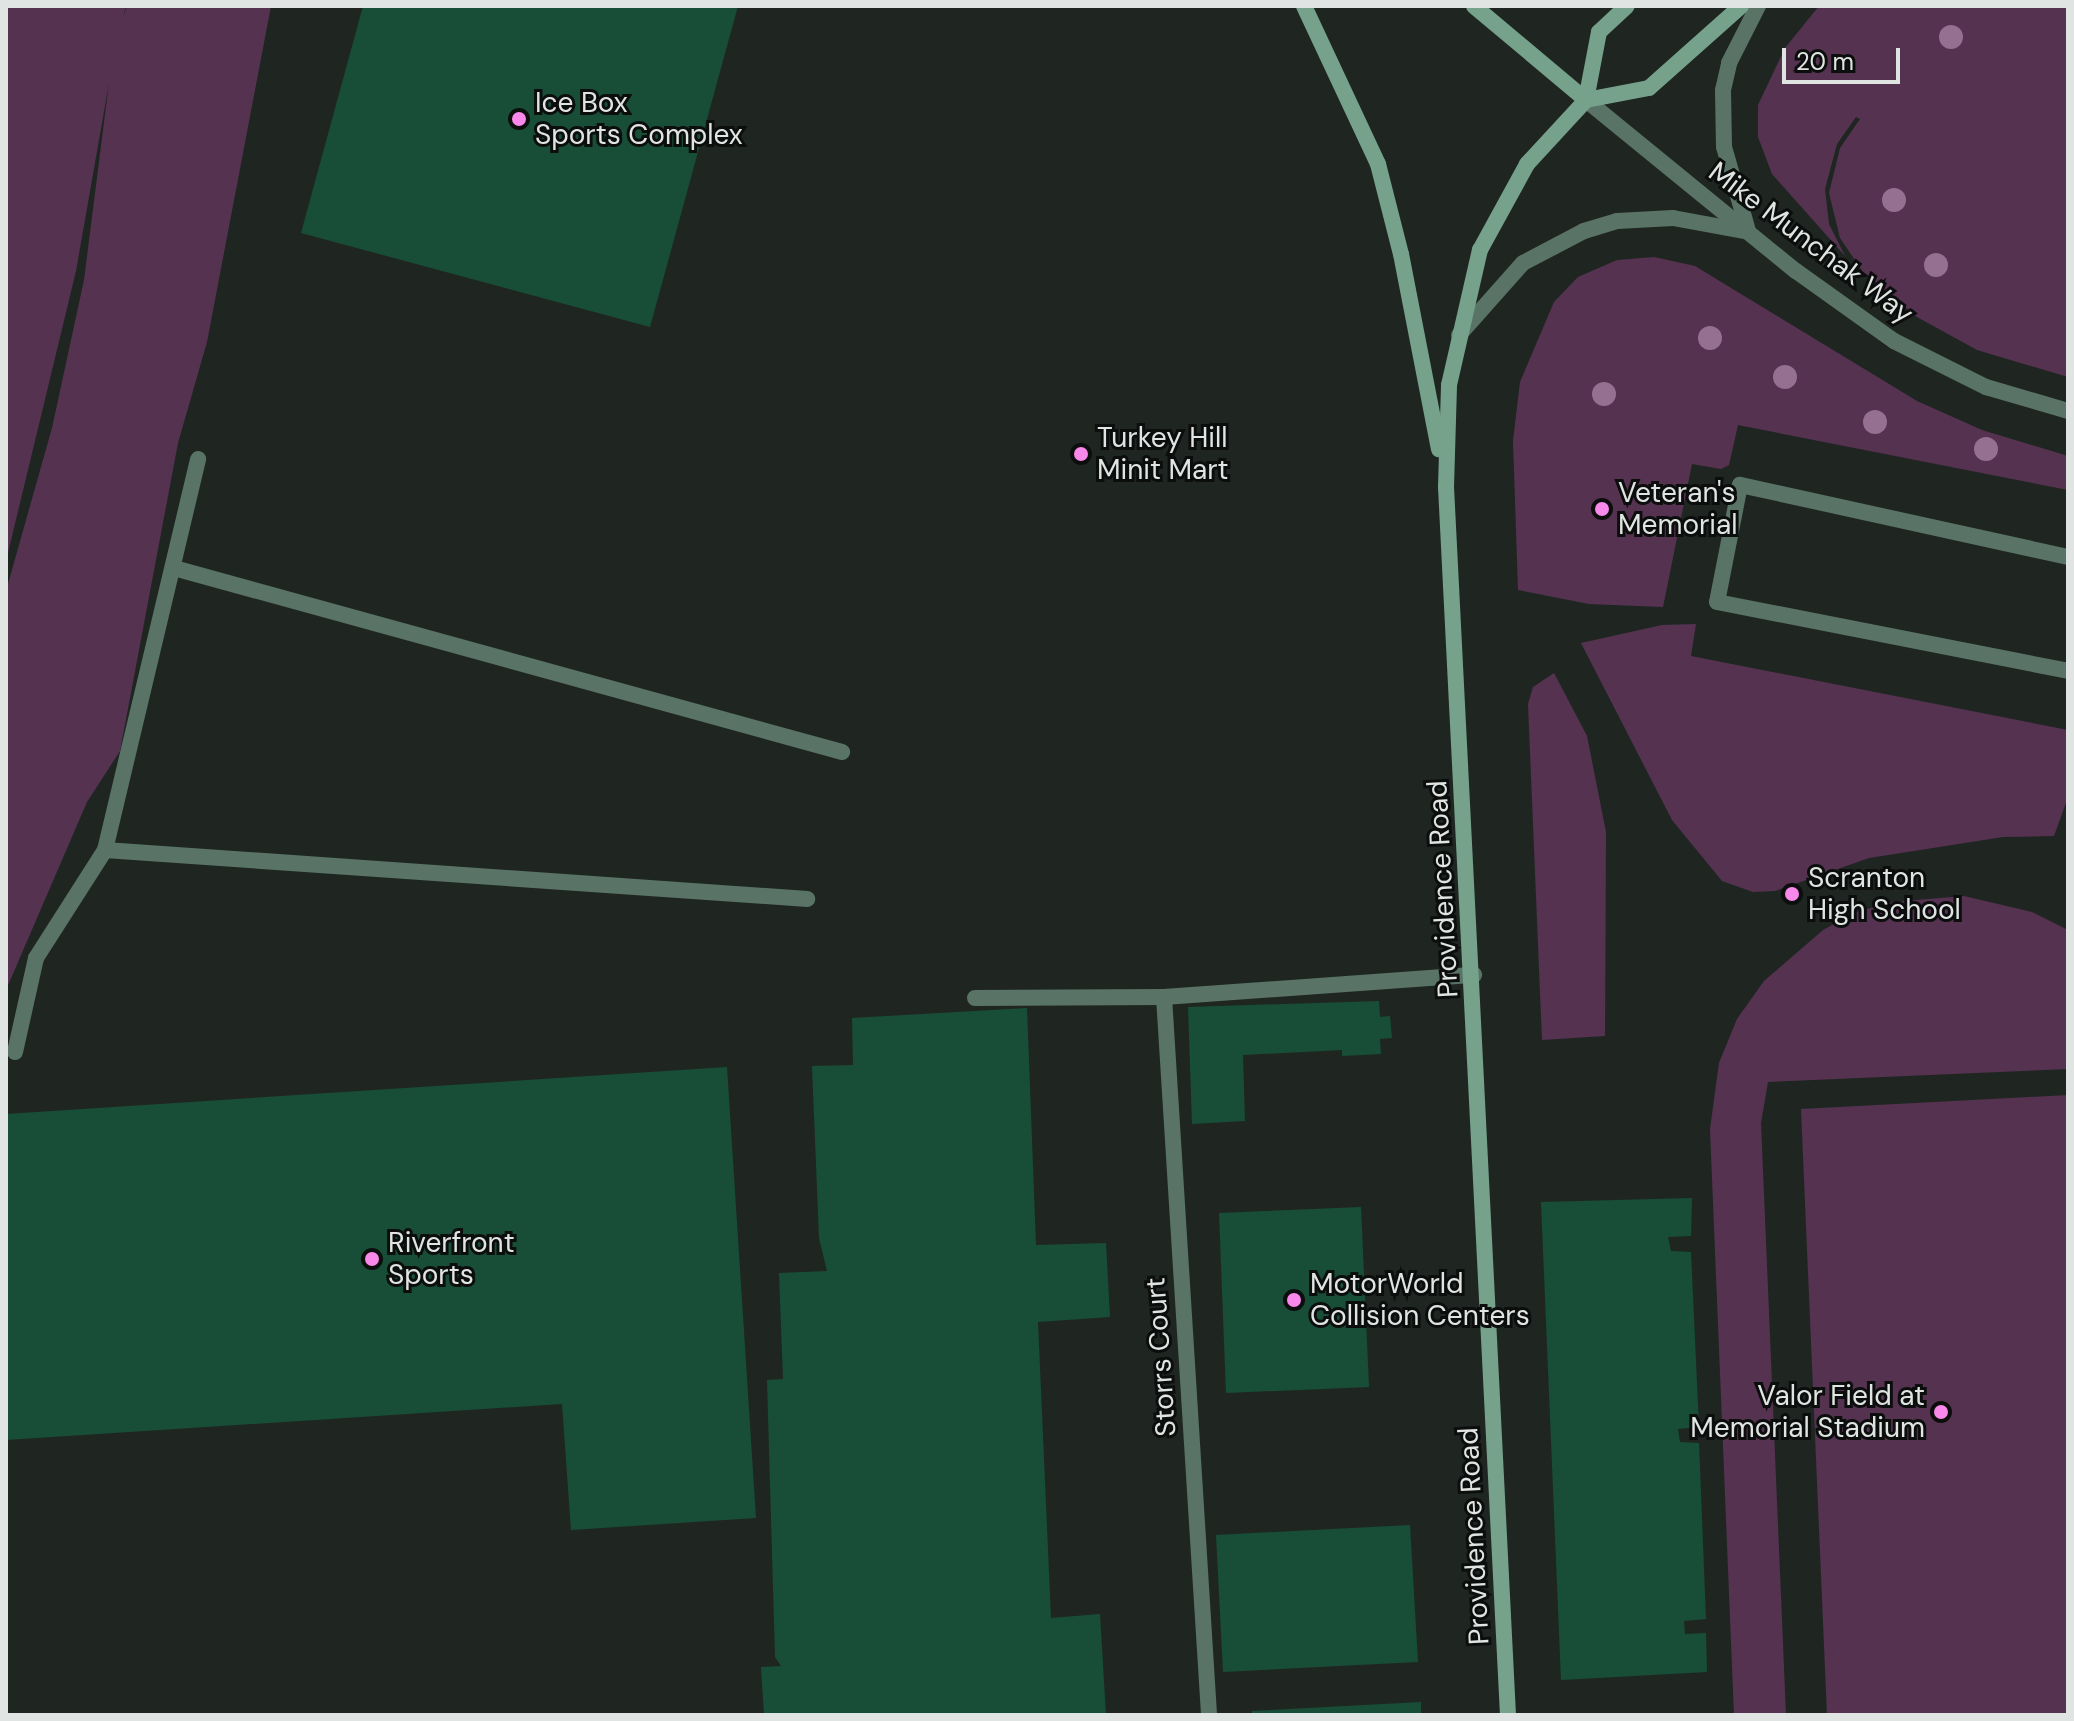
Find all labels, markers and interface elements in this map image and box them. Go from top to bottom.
scale bar [1786,32,1904,82]
text: 20 m [1796,46,1854,77]
place label: Ice Box Sports Complex [535,86,743,152]
marker: Ice Box Sports Complex [510,110,528,128]
street label: Mike Munchak Way [1702,155,1920,331]
place label: Turkey Hill Minit Mart [1097,421,1229,487]
marker: Turkey Hill Minit Mart [1072,445,1090,463]
place label: Veteran's Memorial [1618,476,1738,542]
marker: Veteran's Memorial [1593,500,1611,518]
street label: Providence Road [1421,780,1465,998]
place label: Scranton High School [1808,861,1961,927]
marker: Scranton High School [1783,885,1801,903]
place label: Riverfront Sports [388,1226,515,1292]
marker: Riverfront Sports [363,1250,381,1268]
place label: MotorWorld Collision Centers [1310,1267,1530,1333]
street label: Storrs Court [1139,1276,1183,1438]
marker: MotorWorld Collision Centers [1285,1291,1303,1309]
place label: Valor Field at Memorial Stadium [1690,1379,1925,1445]
marker: Valor Field at Memorial Stadium [1932,1403,1950,1421]
street label: Providence Road [1452,1427,1496,1645]

